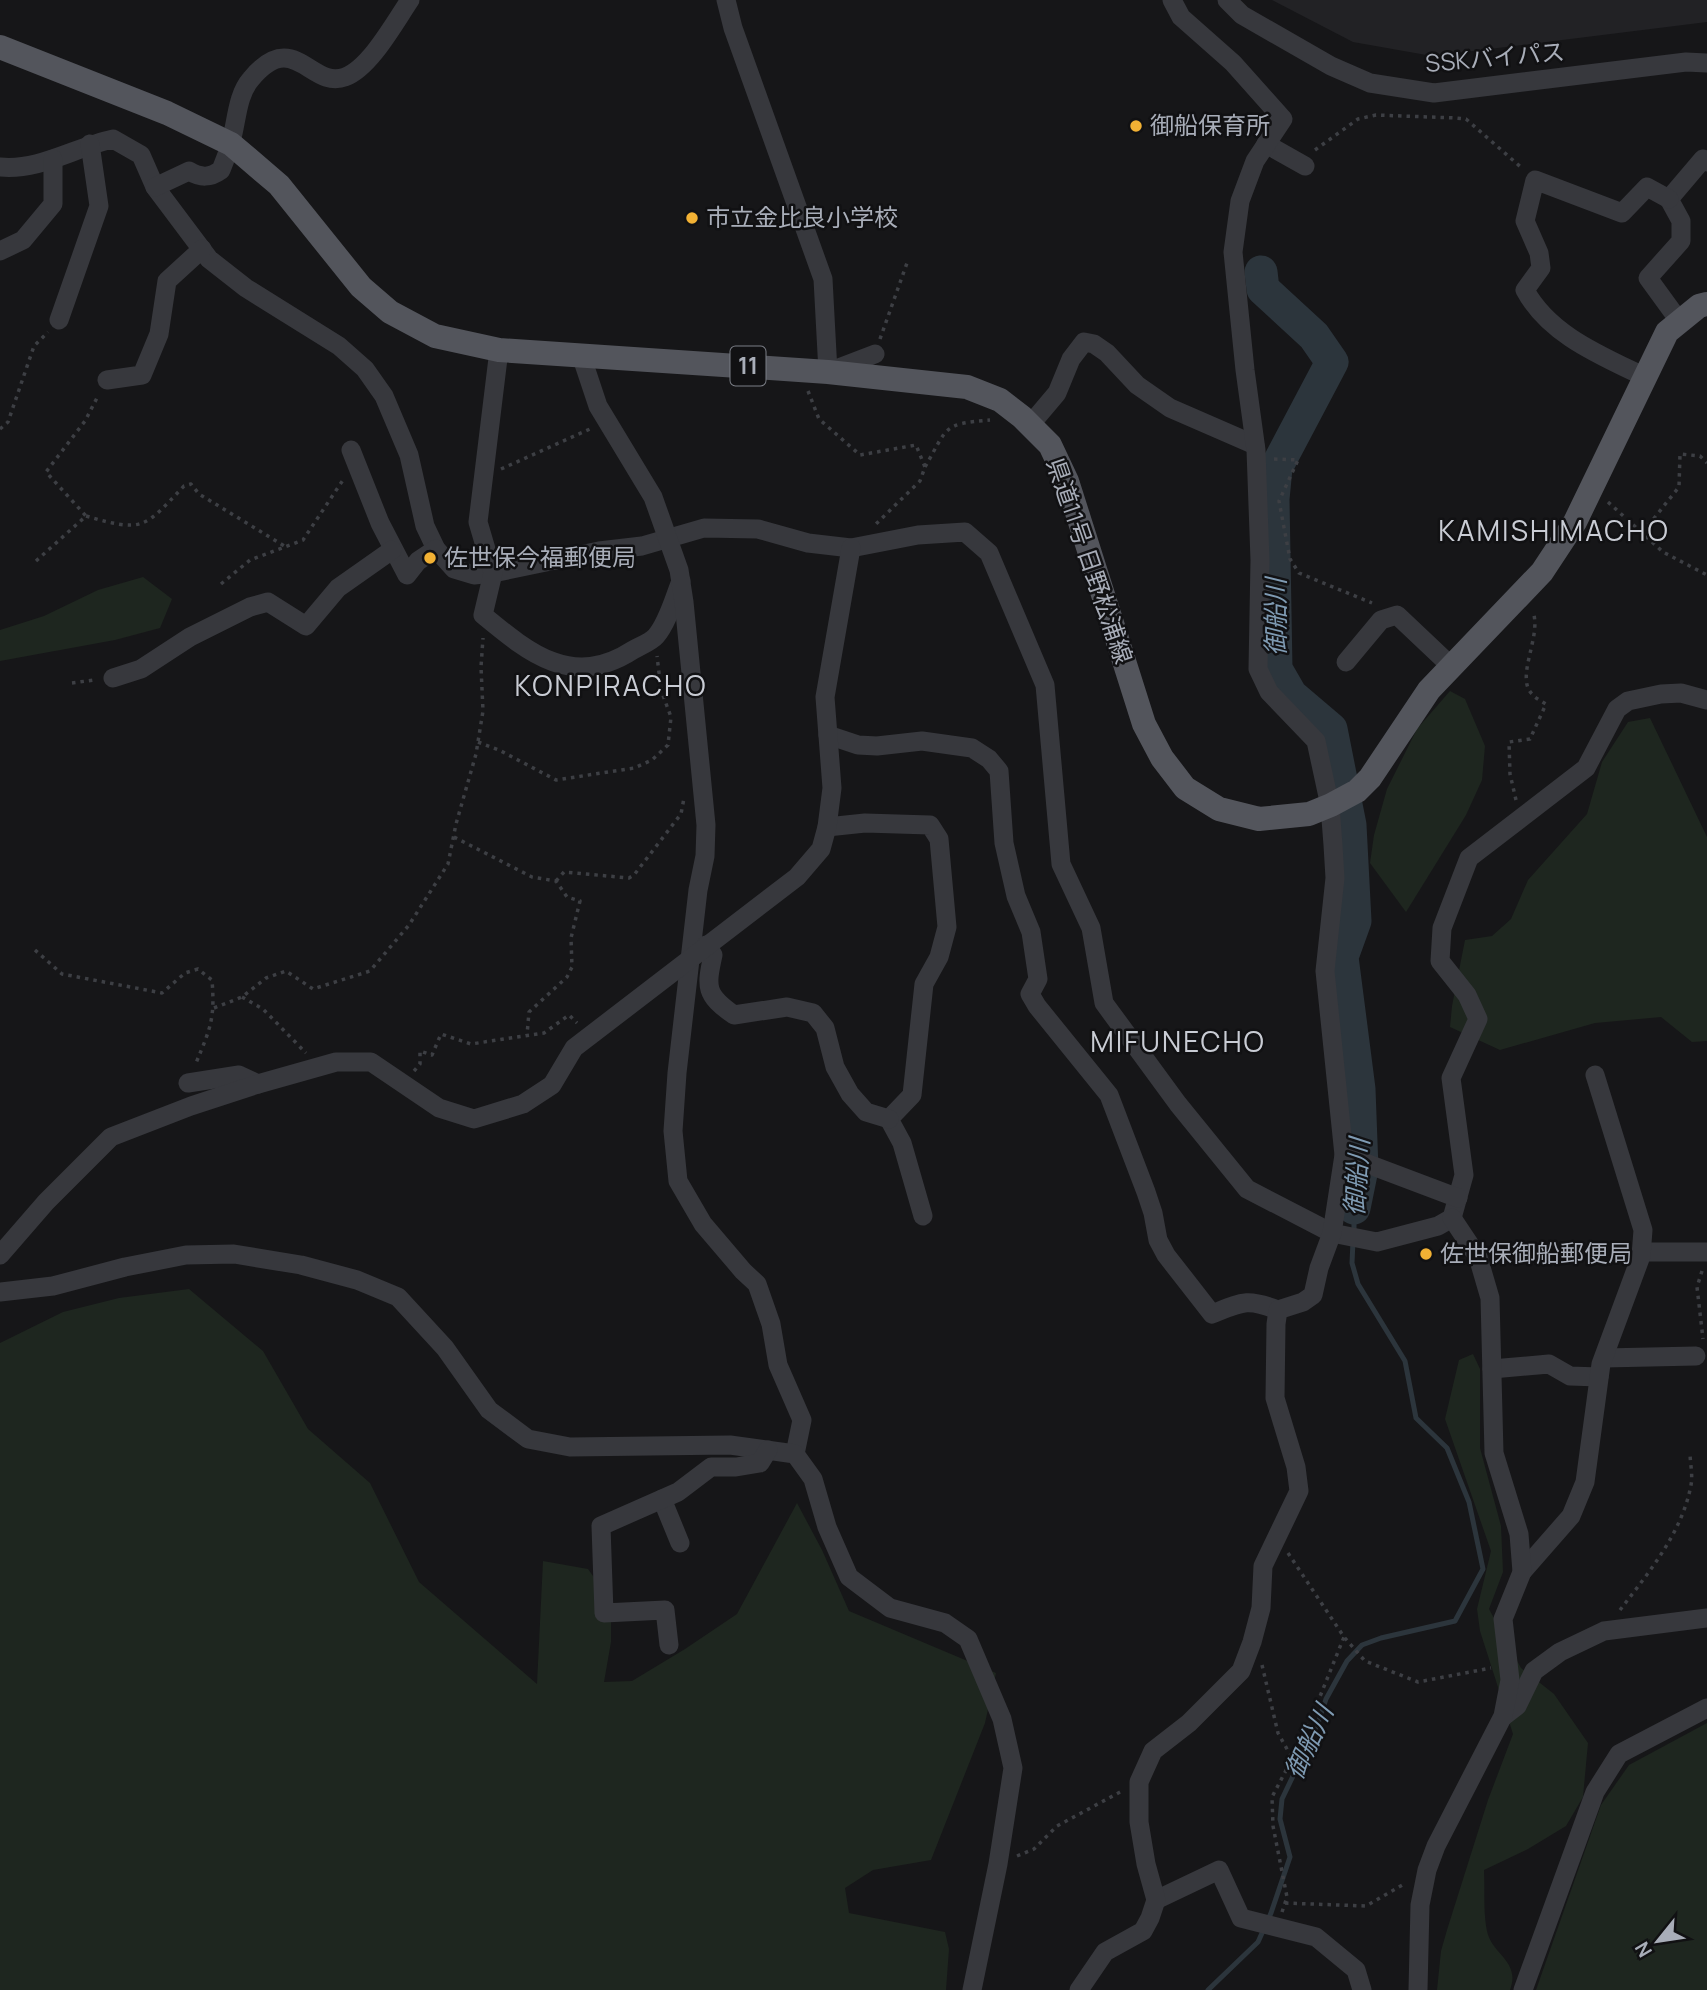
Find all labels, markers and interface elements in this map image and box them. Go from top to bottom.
street label: SSKバイパス [1424,34,1566,79]
place label: 御船保育所 [1150,108,1270,141]
marker: 御船保育所 [1128,118,1144,134]
place label: 市立金比良小学校 [706,200,898,233]
marker: 市立金比良小学校 [684,210,700,226]
road number: 11 [730,346,766,386]
street label: 県道11号 日野松浦線 [1040,453,1141,668]
district label: KAMISHIMACHO [1438,511,1670,549]
place label: 佐世保今福郵便局 [444,540,636,573]
marker: 佐世保今福郵便局 [422,550,438,566]
water label: 御船川 [1257,575,1293,656]
district label: KONPIRACHO [515,666,707,704]
district label: MIFUNECHO [1090,1022,1266,1060]
water label: 御船川 [1335,1134,1377,1217]
place label: 佐世保御船郵便局 [1440,1236,1632,1269]
marker: 佐世保御船郵便局 [1418,1246,1434,1262]
water label: 御船川 [1275,1696,1342,1785]
north arrow [1623,1906,1693,1976]
text: N [1629,1937,1658,1962]

